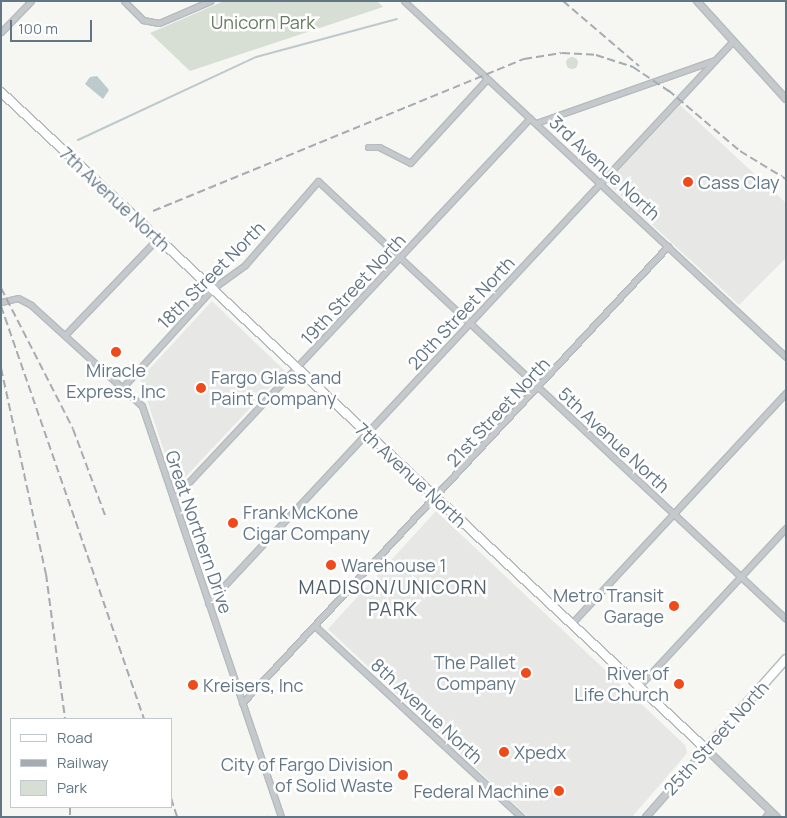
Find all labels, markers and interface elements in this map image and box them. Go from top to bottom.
scale bar [12,10,95,42]
park label: Unicorn Park [211,11,315,33]
text: 100 m [18,18,58,39]
street label: 3rd Avenue North [545,111,665,225]
street label: 7th Avenue North [55,142,175,256]
place label: Cass Clay [698,171,779,193]
marker: Cass Clay [682,176,694,188]
street label: 18th Street North [153,217,269,333]
street label: 19th Street North [296,229,410,349]
street label: 20th Street North [403,252,519,374]
marker: Miracle Express, Inc [110,346,122,358]
street label: 21st Street North [442,353,554,471]
place label: Miracle Express, Inc [66,360,166,402]
place label: Fargo Glass and Paint Company [211,367,341,409]
marker: Fargo Glass and Paint Company [195,382,207,394]
street label: 5th Avenue North [554,383,674,497]
street label: 7th Avenue North [351,418,471,532]
street label: Great Northern Drive [161,448,237,616]
place label: Frank McKone Cigar Company [243,502,370,544]
marker: Frank McKone Cigar Company [227,517,239,529]
place label: Warehouse 1 [341,554,446,576]
marker: Warehouse 1 [325,559,337,571]
district label: MADISON/UNICORN PARK [297,577,489,621]
place label: Metro Transit Garage [553,585,664,628]
marker: Metro Transit Garage [668,600,680,612]
place label: The Pallet Company [434,652,516,694]
street label: 8th Avenue North [367,654,487,768]
place label: River of Life Church [574,663,669,706]
marker: The Pallet Company [520,667,532,679]
place label: Kreisers, Inc [203,674,303,696]
street label: 25th Street North [659,677,773,799]
marker: River of Life Church [673,678,685,690]
marker: Kreisers, Inc [187,679,199,691]
legend [10,718,172,808]
text: Road [57,727,93,748]
place label: Xpedx [514,741,566,763]
marker: Xpedx [498,746,510,758]
text: Railway [57,752,109,773]
place label: City of Fargo Division of Solid Waste [221,754,393,796]
marker: City of Fargo Division of Solid Waste [397,769,409,781]
text: Park [57,777,87,798]
place label: Federal Machine [413,780,549,802]
marker: Federal Machine [553,785,565,797]

